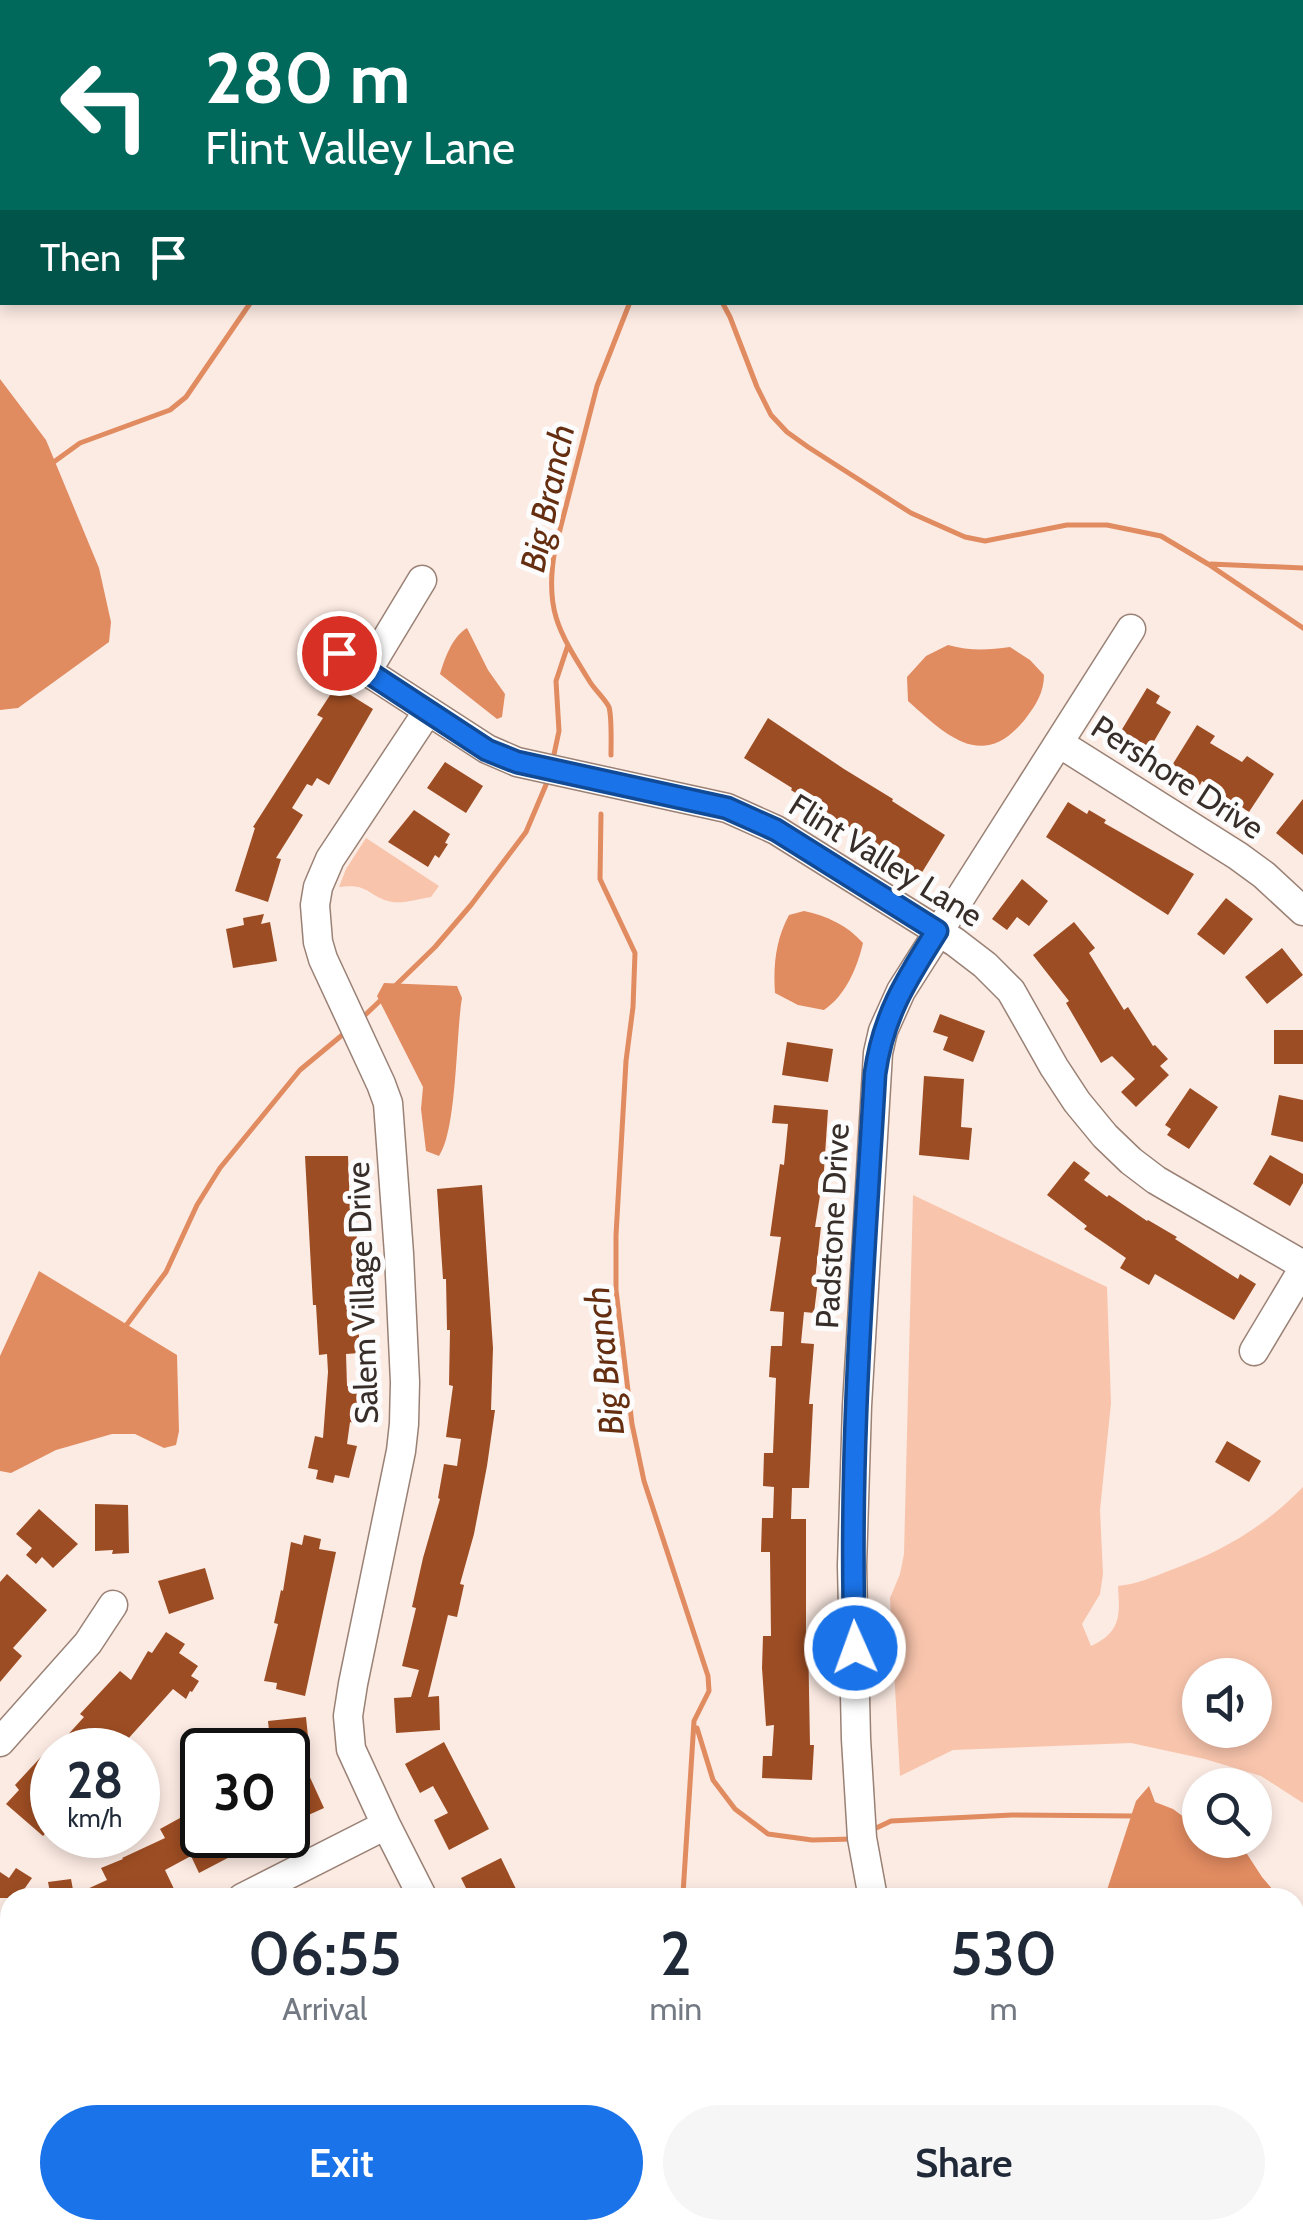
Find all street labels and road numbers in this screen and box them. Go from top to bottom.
street label: Pershore Drive [1085,707,1271,847]
street label: Flint Valley Lane [782,785,990,935]
street label: Padstone Drive [807,1122,857,1330]
street label: Salem Village Drive [338,1161,386,1425]

